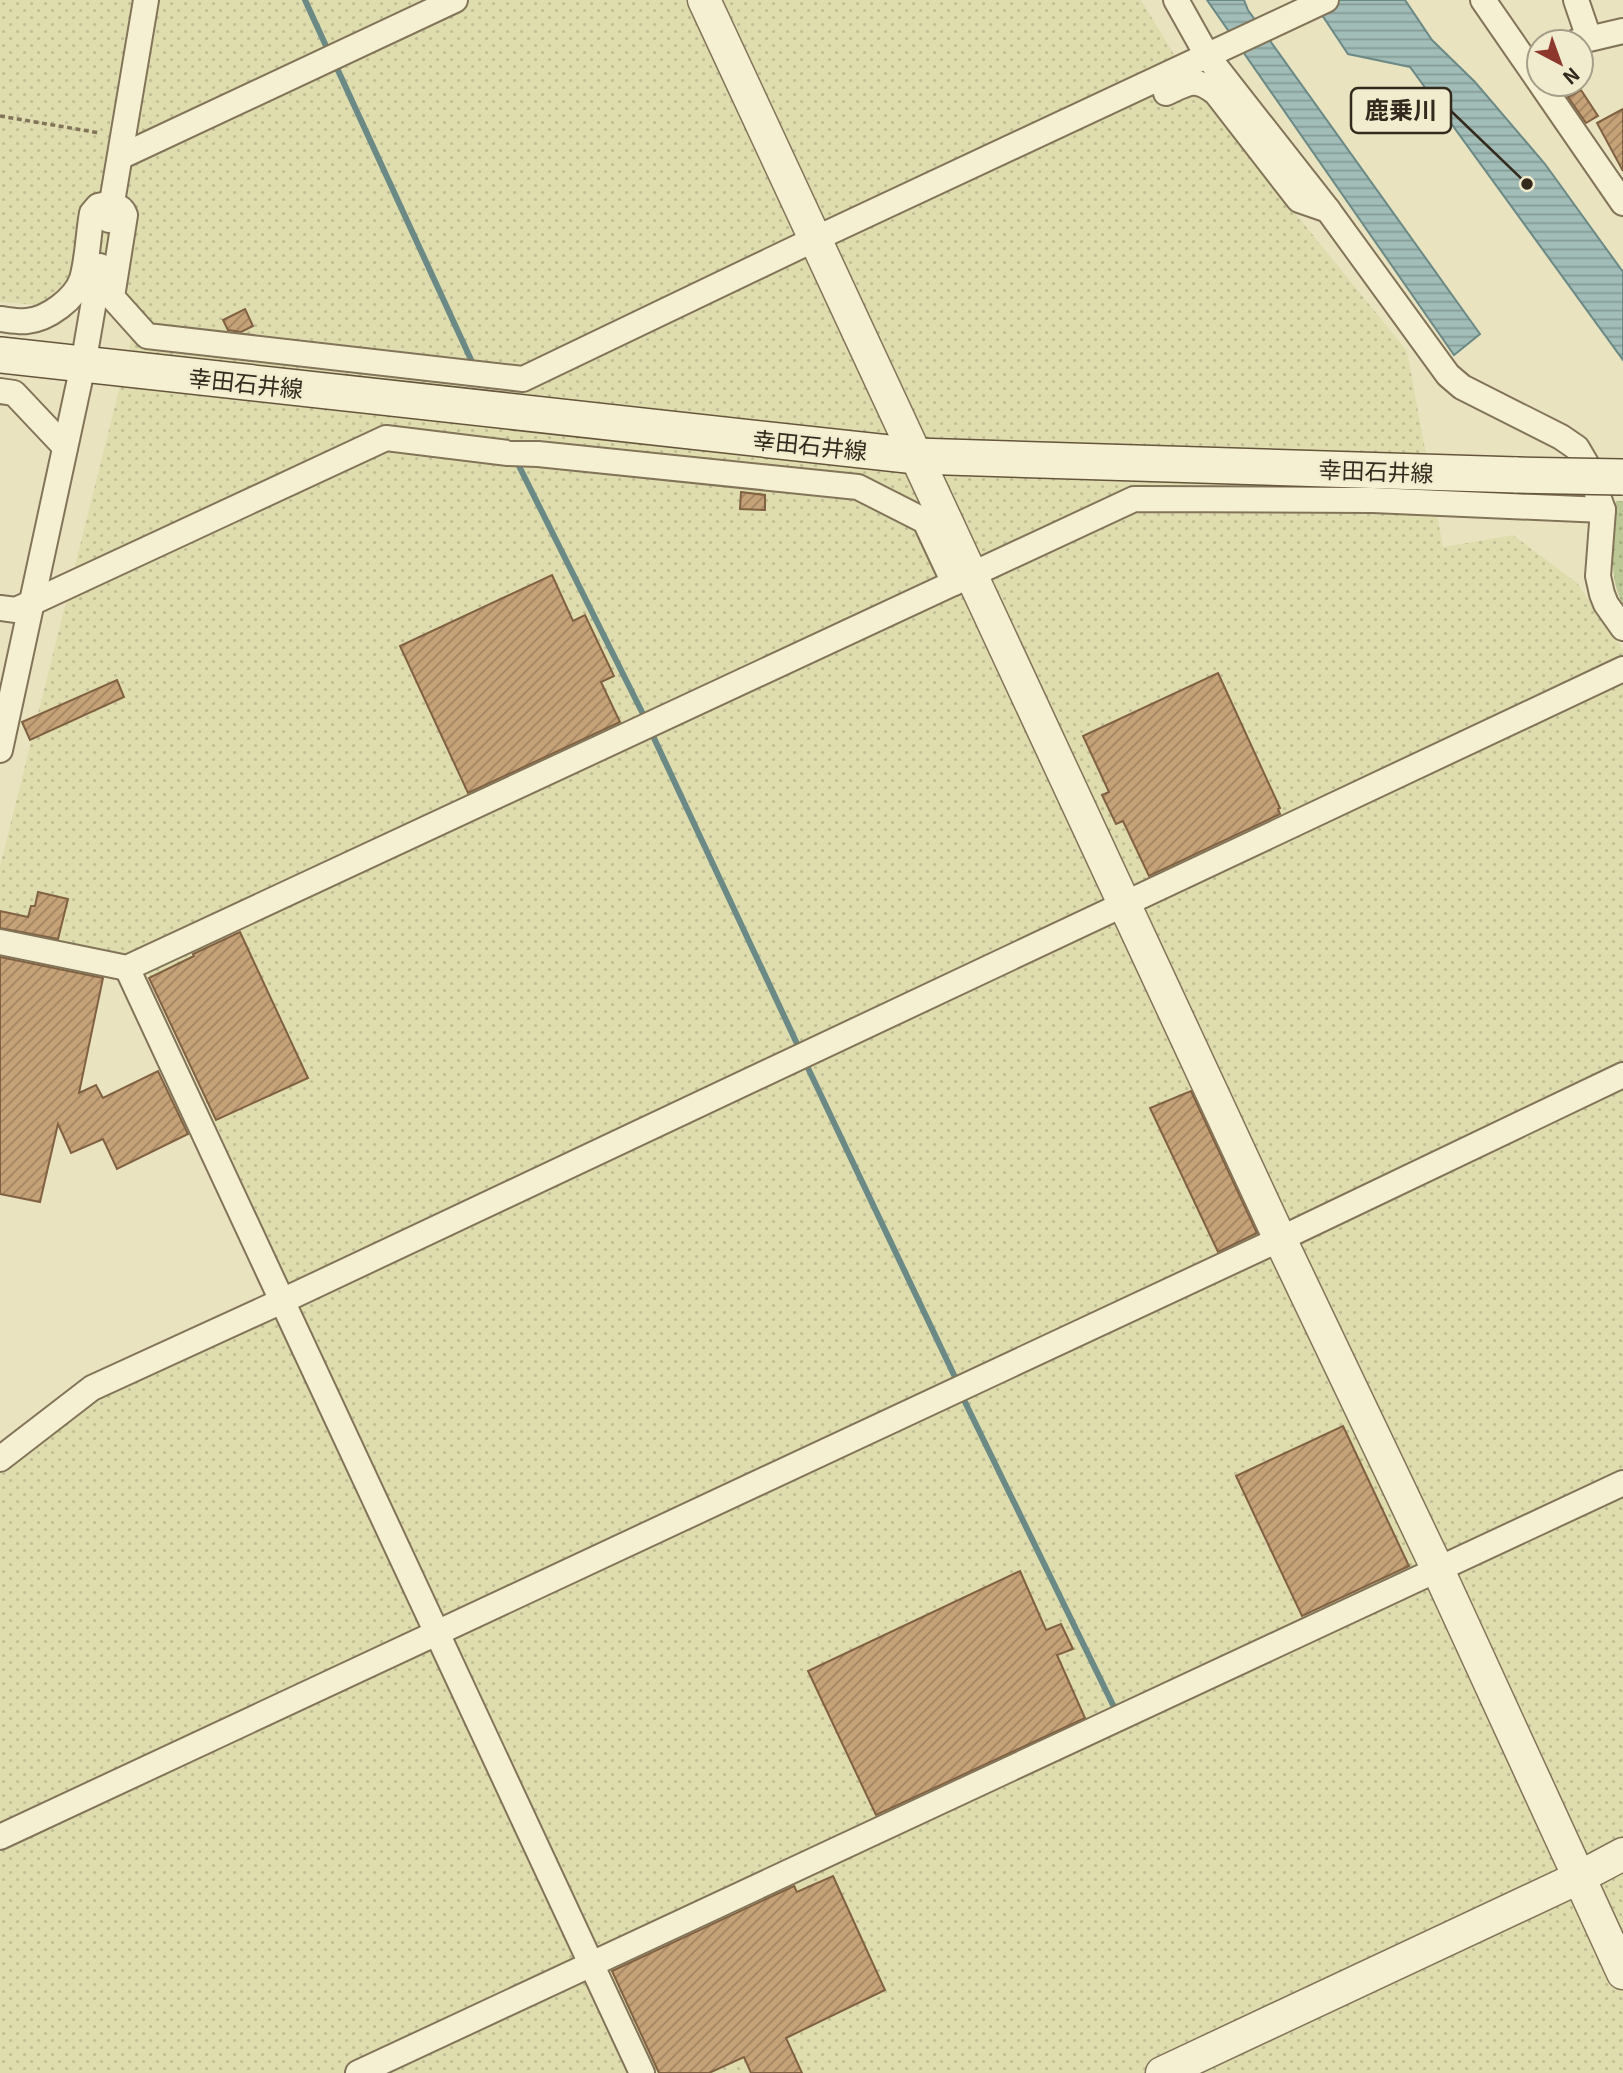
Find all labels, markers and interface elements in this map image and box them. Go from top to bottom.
north arrow [1525,28,1595,98]
text: N [1558,62,1586,92]
callout: 鹿乗川 [1351,88,1451,133]
text: 鹿乗川 [1365,91,1437,126]
street label: 幸田石井線 [187,359,305,405]
street label: 幸田石井線 [751,421,869,467]
street label: 幸田石井線 [1318,451,1434,489]

